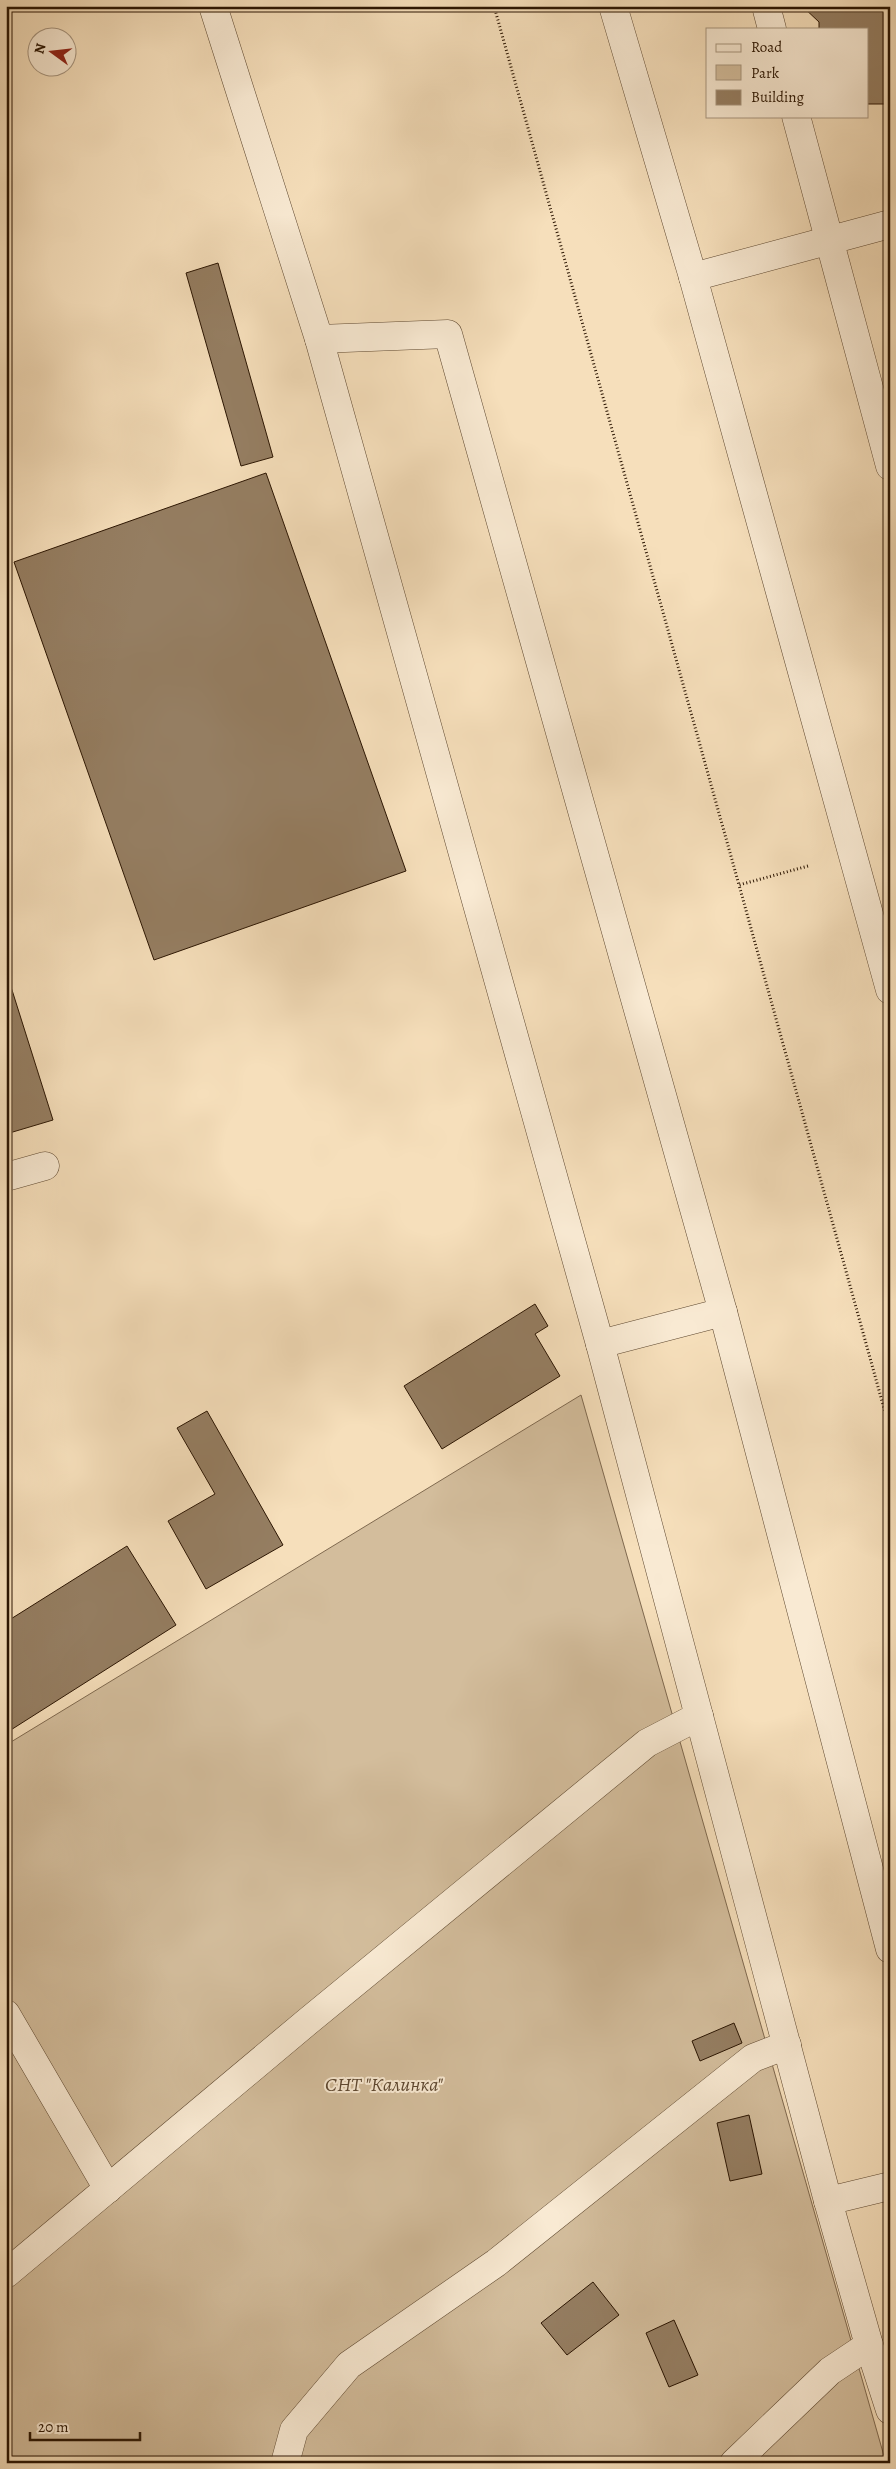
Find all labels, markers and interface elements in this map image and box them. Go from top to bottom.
north arrow [28,28,78,78]
legend [706,28,868,118]
text: Road [751,37,783,57]
text: N [29,41,50,56]
text: Park [751,63,780,83]
text: Building [751,87,804,107]
park label: СНТ "Калинка" [325,2071,444,2098]
scale bar [30,2409,140,2441]
text: 20 m [38,2417,69,2437]

